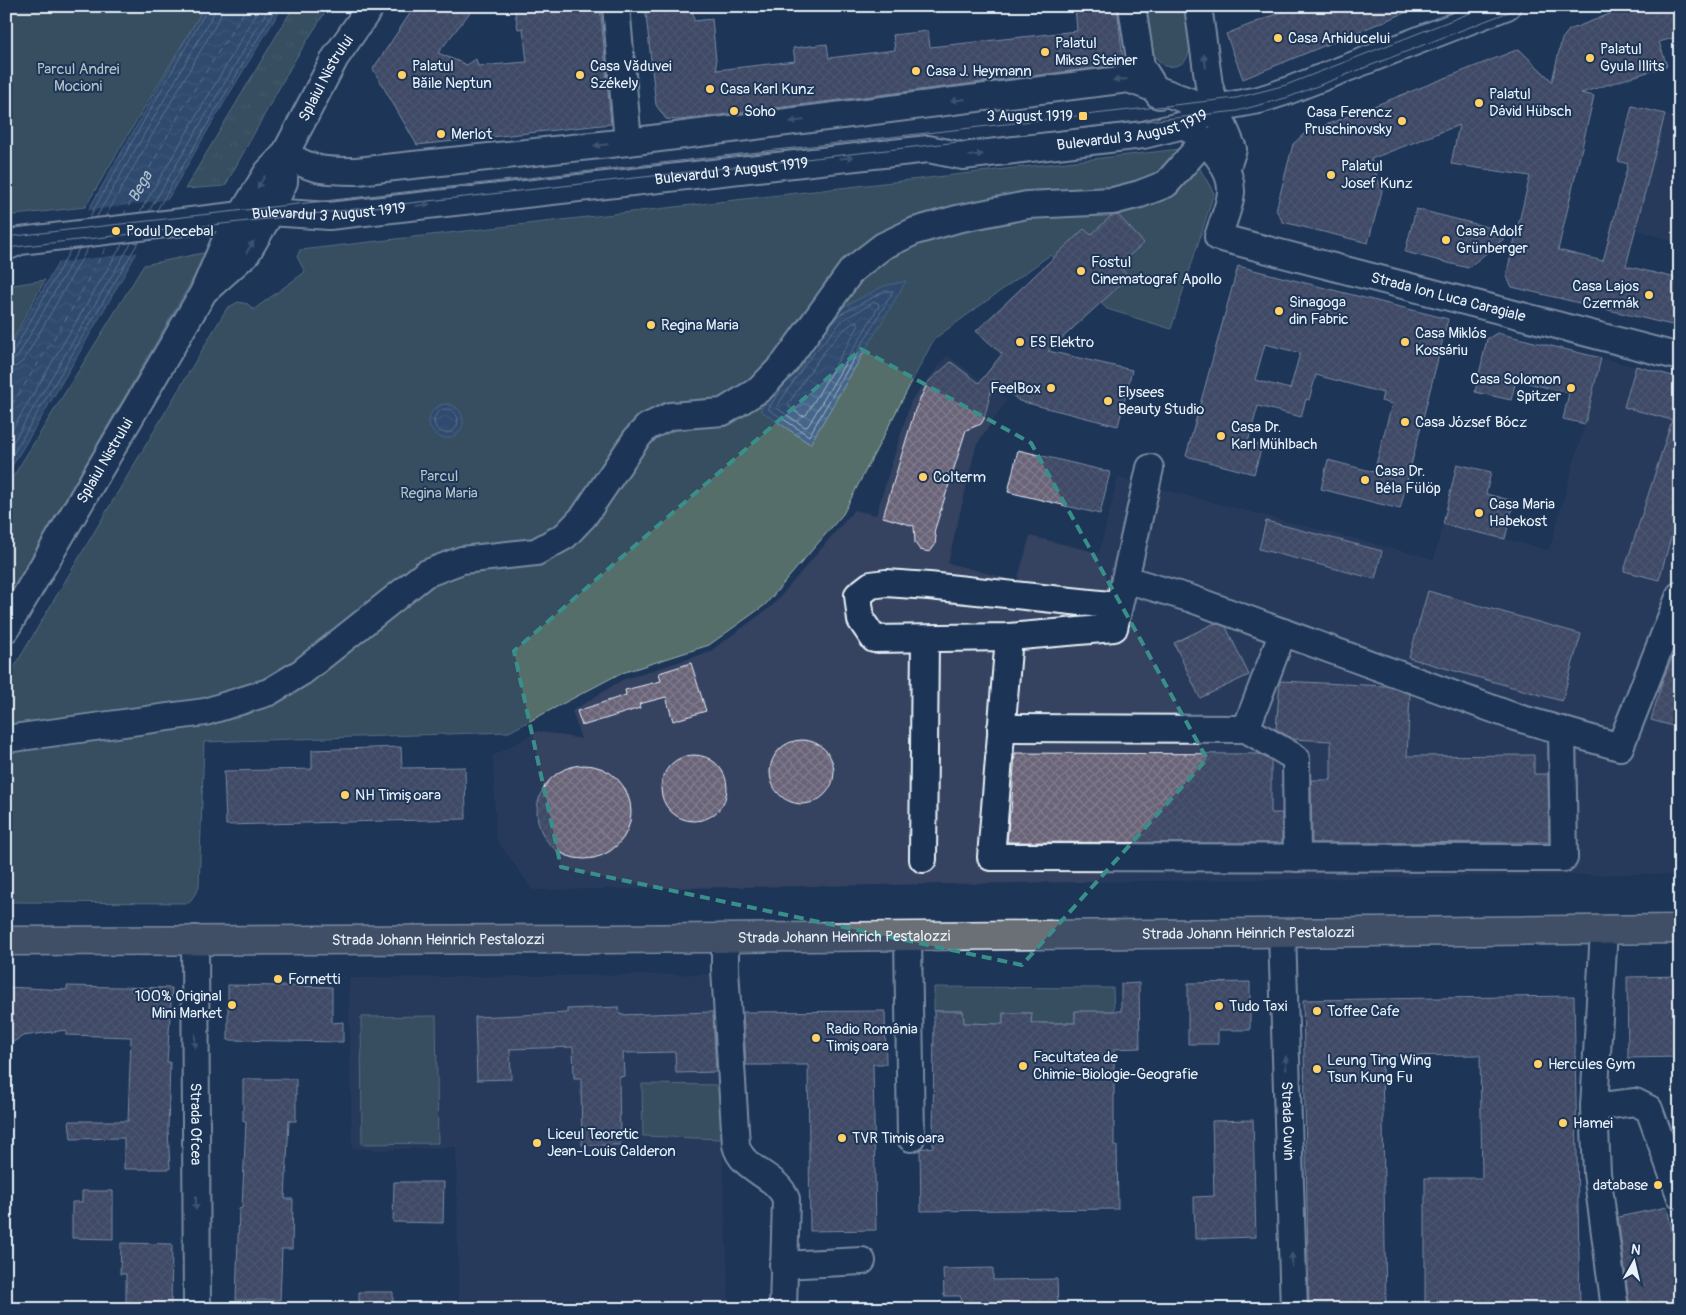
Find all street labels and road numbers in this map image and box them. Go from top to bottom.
street label: Splaiul Nistrului [295,32,358,125]
street label: Bulevardul 3 August 1919 [1056,105,1211,155]
street label: Bulevardul 3 August 1919 [654,153,809,189]
street label: Bulevardul 3 August 1919 [251,198,407,226]
street label: Strada Ion Luca Caragiale [1369,268,1528,327]
street label: Splaiul Nistrului [73,415,138,507]
street label: Strada Johann Heinrich Pestalozzi [1142,923,1355,944]
street label: Strada Johann Heinrich Pestalozzi [738,927,951,948]
street label: Strada Johann Heinrich Pestalozzi [332,930,545,950]
street label: Strada Cuvin [1277,1081,1298,1161]
street label: Strada Ofcea [186,1083,205,1165]

